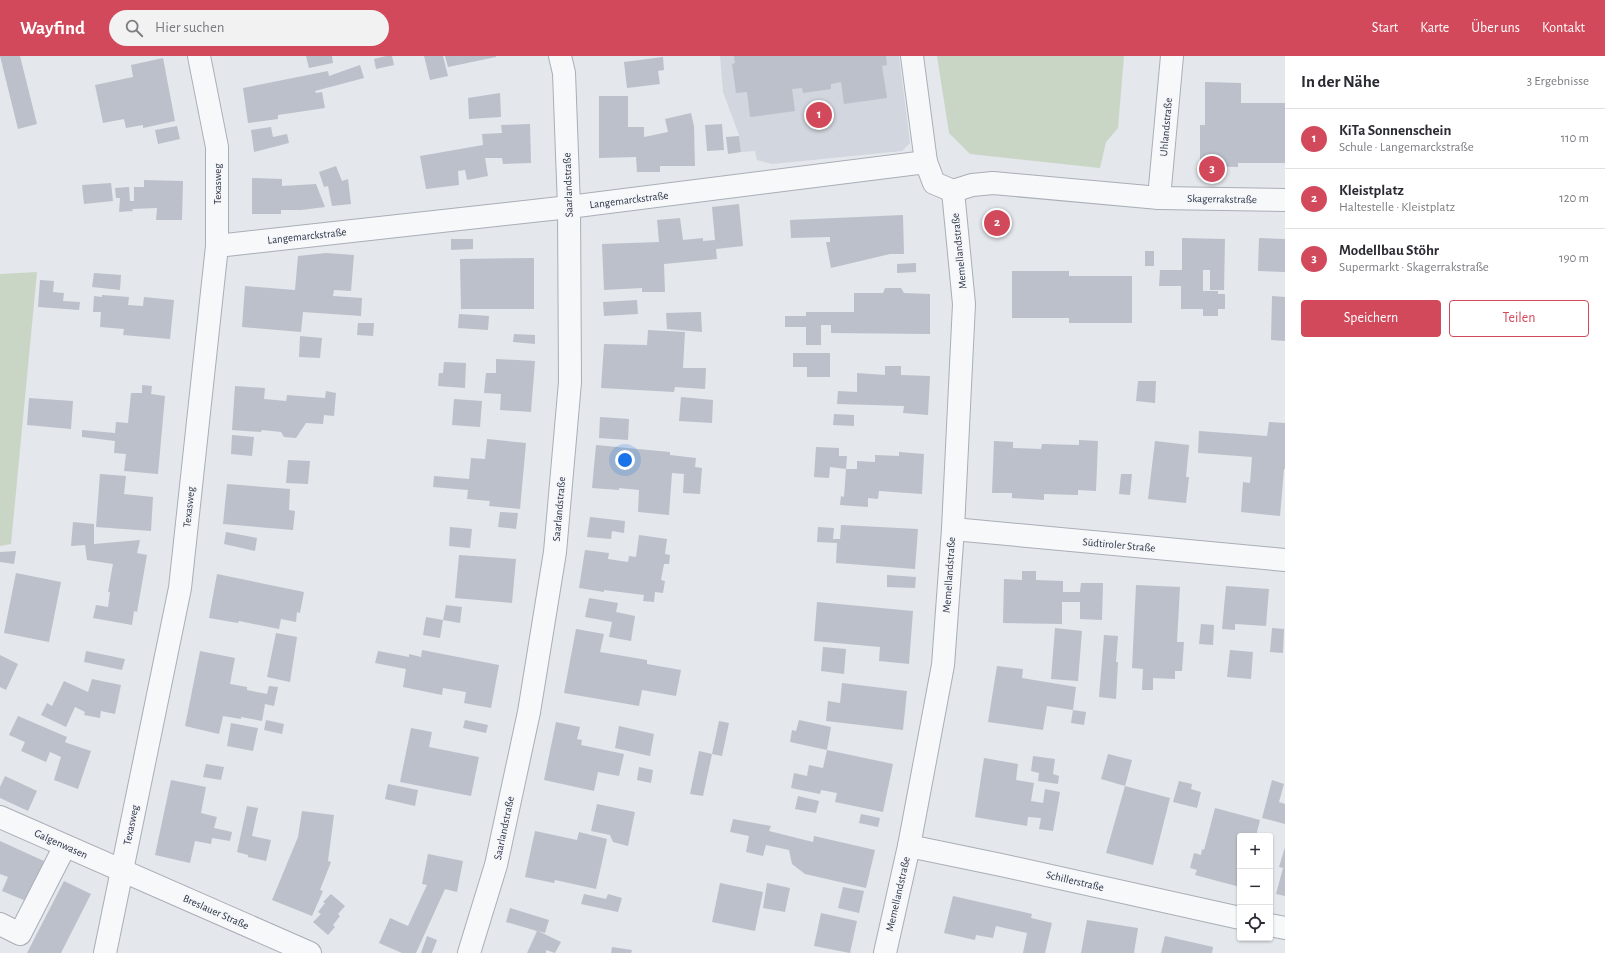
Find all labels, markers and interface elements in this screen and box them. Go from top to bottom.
search box [109,10,389,46]
icon: search [123,17,145,39]
text: Wayfind [20,19,85,38]
text: Hier suchen [155,20,225,35]
text: Start [1372,21,1398,35]
text: Karte [1420,21,1449,35]
text: Über uns [1471,21,1520,35]
text: Kontakt [1542,21,1585,35]
text: In der Nähe [1301,73,1380,90]
text: 3 Ergebnisse [1527,75,1589,88]
street label: Uhlandstraße [1158,97,1174,157]
pin: 1 [806,100,832,130]
text: KiTa Sonnenschein [1339,123,1451,138]
text: 1 [1312,132,1316,145]
text: 110 m [1561,132,1589,145]
text: Schule · Langemarckstraße [1339,141,1474,154]
street label: Saarlandstraße [561,152,575,218]
pin: 3 [1199,154,1225,184]
street label: Texasweg [212,163,223,205]
text: Kleistplatz [1339,183,1404,198]
street label: Langemarckstraße [589,190,669,210]
text: 2 [1311,192,1317,205]
text: 120 m [1559,192,1589,205]
street label: Skagerrakstraße [1187,193,1257,205]
text: Haltestelle · Kleistplatz [1339,201,1455,214]
pin: 2 [984,208,1010,238]
street label: Memellandstraße [950,212,968,290]
street label: Langemarckstraße [267,226,347,246]
text: Modellbau Stöhr [1339,243,1439,258]
text: 3 [1311,252,1317,265]
text: 190 m [1559,252,1589,265]
text: Supermarkt · Skagerrakstraße [1339,261,1489,274]
button: Speichern [1301,300,1441,337]
button: Teilen [1449,300,1589,337]
your location [615,450,635,470]
street label: Saarlandstraße [551,476,567,542]
street label: Texasweg [181,485,197,528]
street label: Memellandstraße [941,536,957,614]
street label: Südtiroler Straße [1082,536,1156,554]
street label: Saarlandstraße [492,795,516,861]
street label: Texasweg [121,803,141,846]
street label: Galgenwasen [33,827,89,861]
map controls [1237,833,1273,941]
button: + [1237,833,1273,869]
street label: Memellandstraße [884,856,912,932]
street label: Schillerstraße [1045,869,1105,893]
button: − [1237,869,1273,905]
street label: Breslauer Straße [181,893,251,931]
button: locate [1237,905,1273,941]

